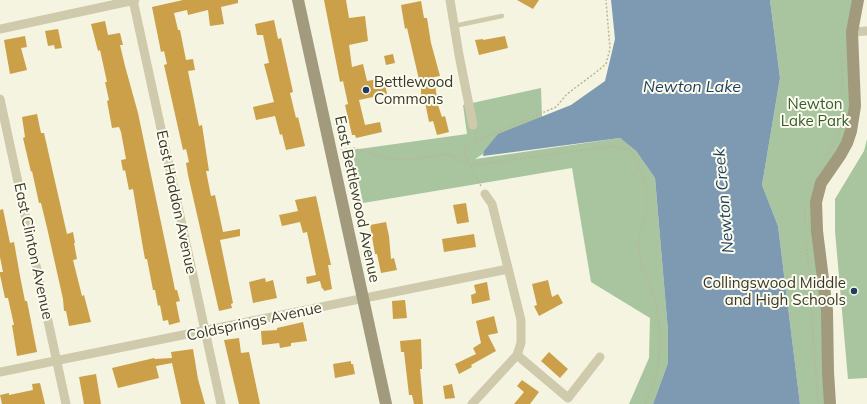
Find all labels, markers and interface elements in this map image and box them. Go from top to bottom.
place label: Bettlewood Commons [374,72,453,108]
water label: Newton Lake [643,76,741,96]
marker: Bettlewood Commons [361,85,371,95]
park label: Newton Lake Park [781,94,849,130]
street label: East Bettlewood Avenue [331,114,385,284]
street label: East Haddon Avenue [153,128,201,276]
water label: Newton Creek [708,147,738,254]
street label: East Clinton Avenue [10,181,58,321]
place label: Collingswood Middle and High Schools [703,273,846,309]
marker: Collingswood Middle and High Schools [849,286,859,296]
street label: Coldsprings Avenue [185,297,323,345]

